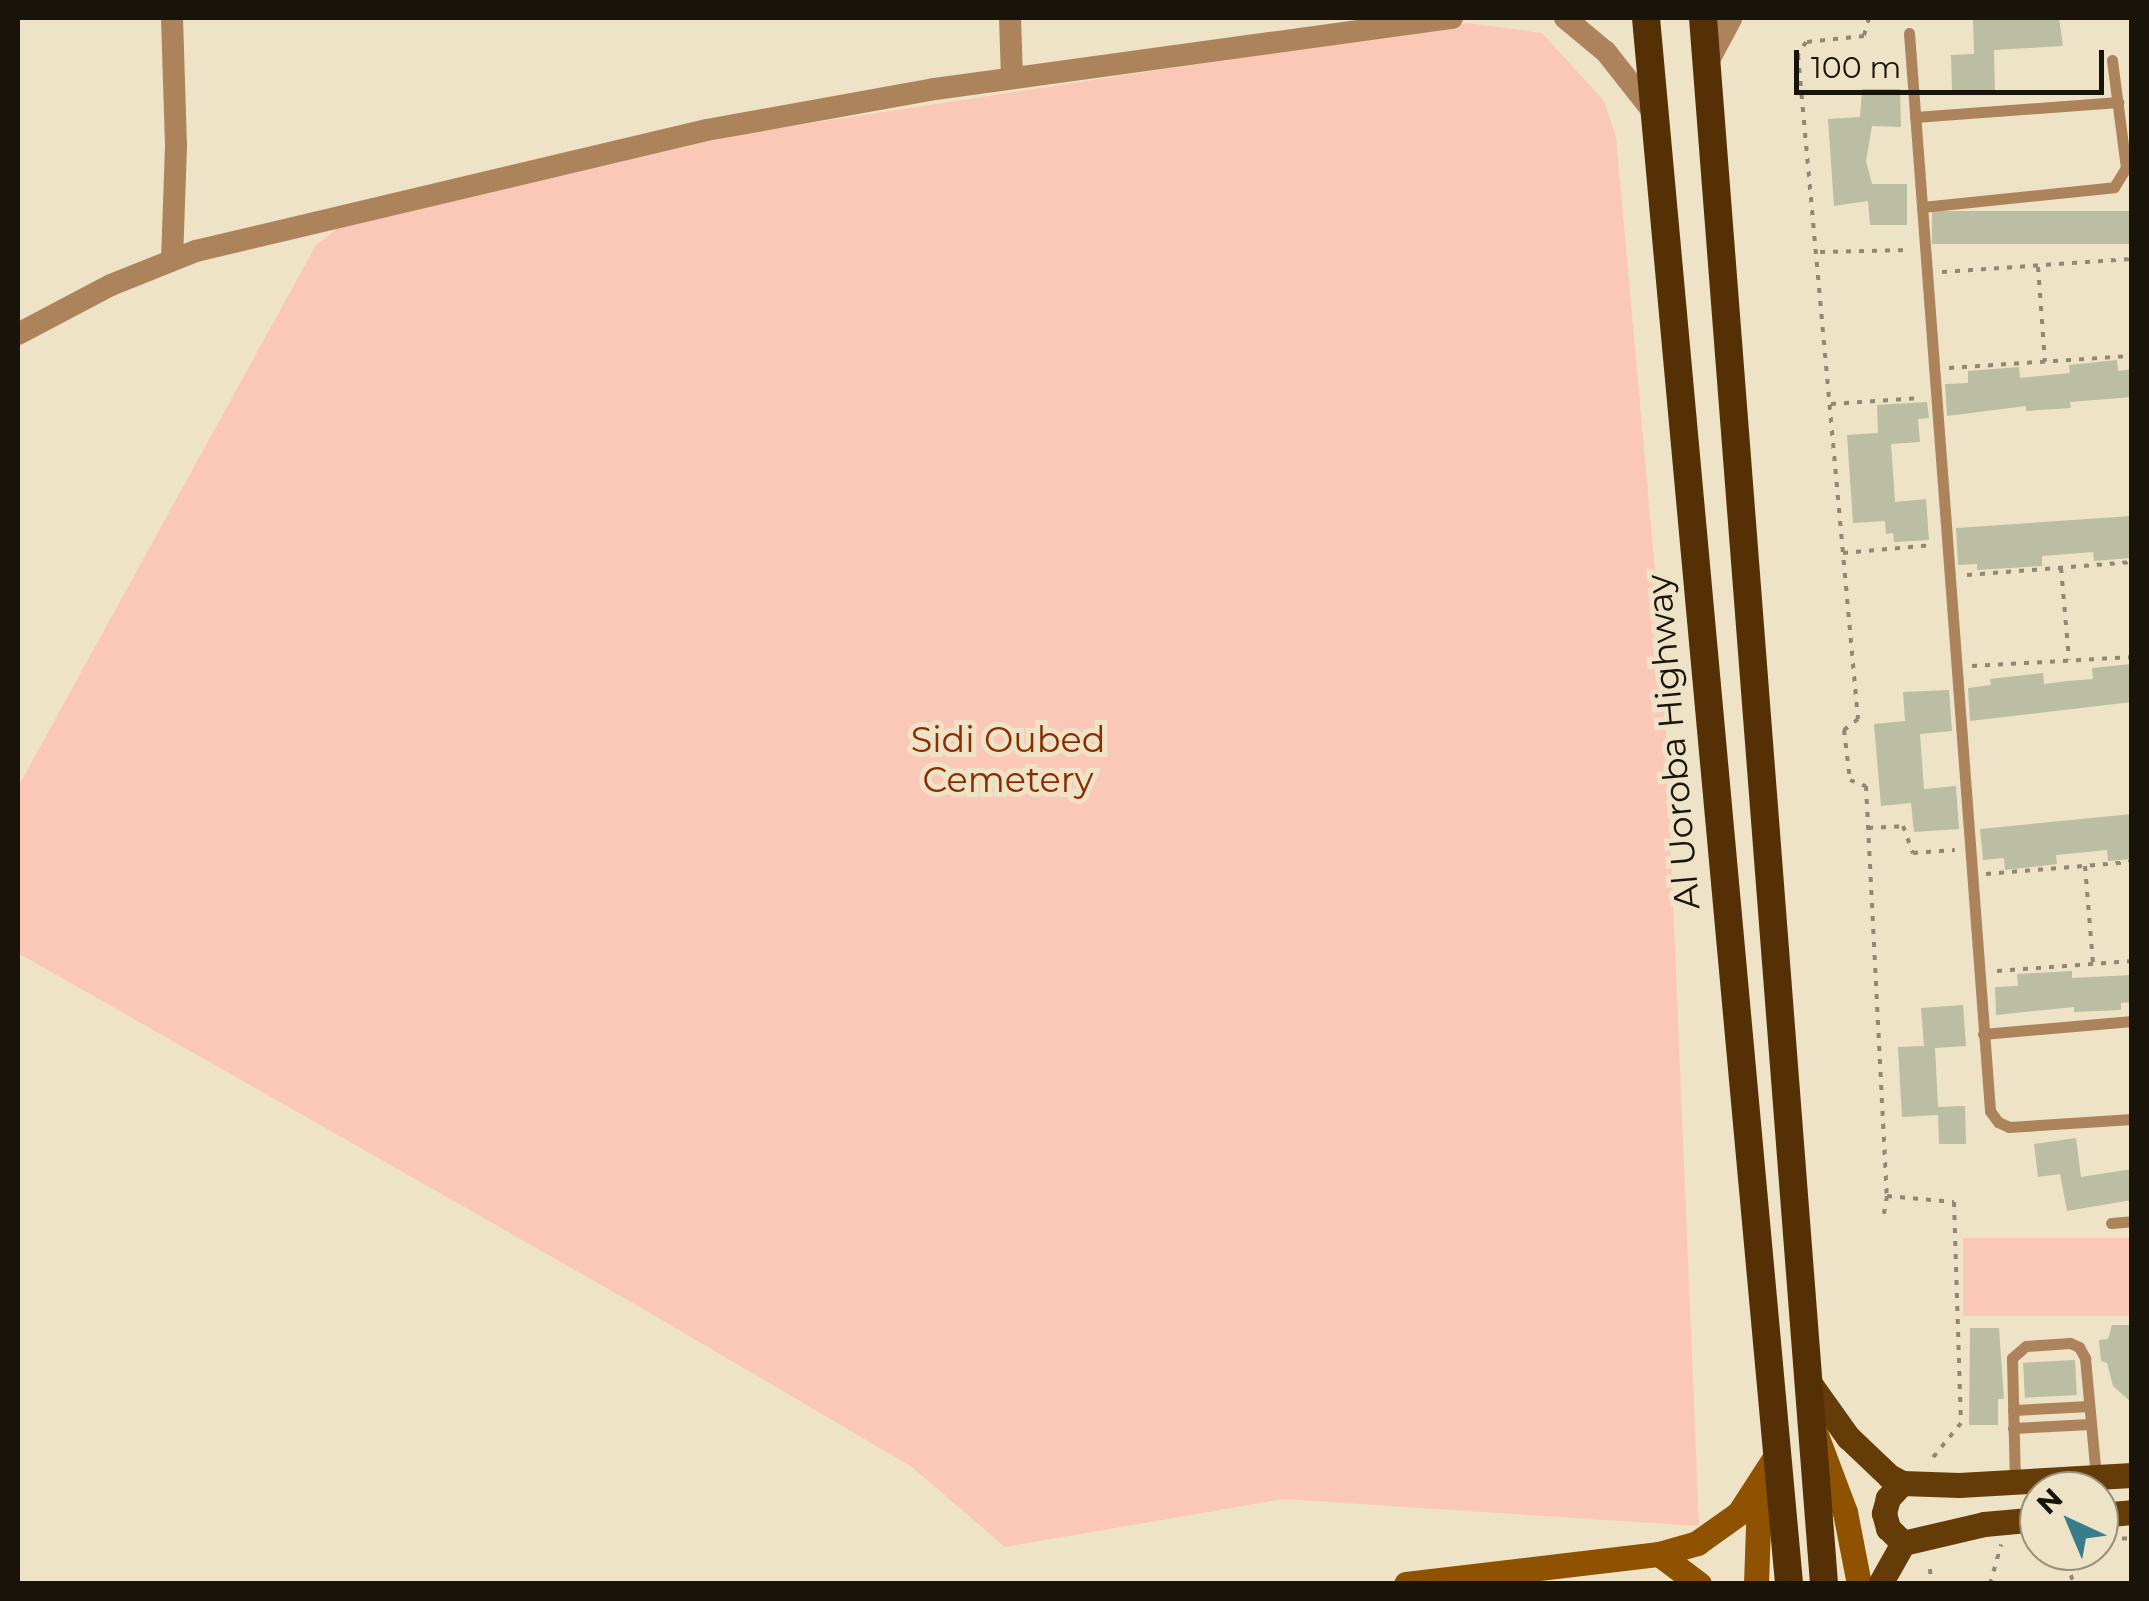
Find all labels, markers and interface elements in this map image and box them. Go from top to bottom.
scale bar [1799,30,2109,92]
text: 100 m [1811,49,1901,86]
street label: Al Uoroba Highway [1637,573,1709,911]
park label: Sidi Oubed Cemetery [911,719,1105,801]
north arrow [2019,1471,2119,1571]
text: N [2030,1481,2069,1521]

